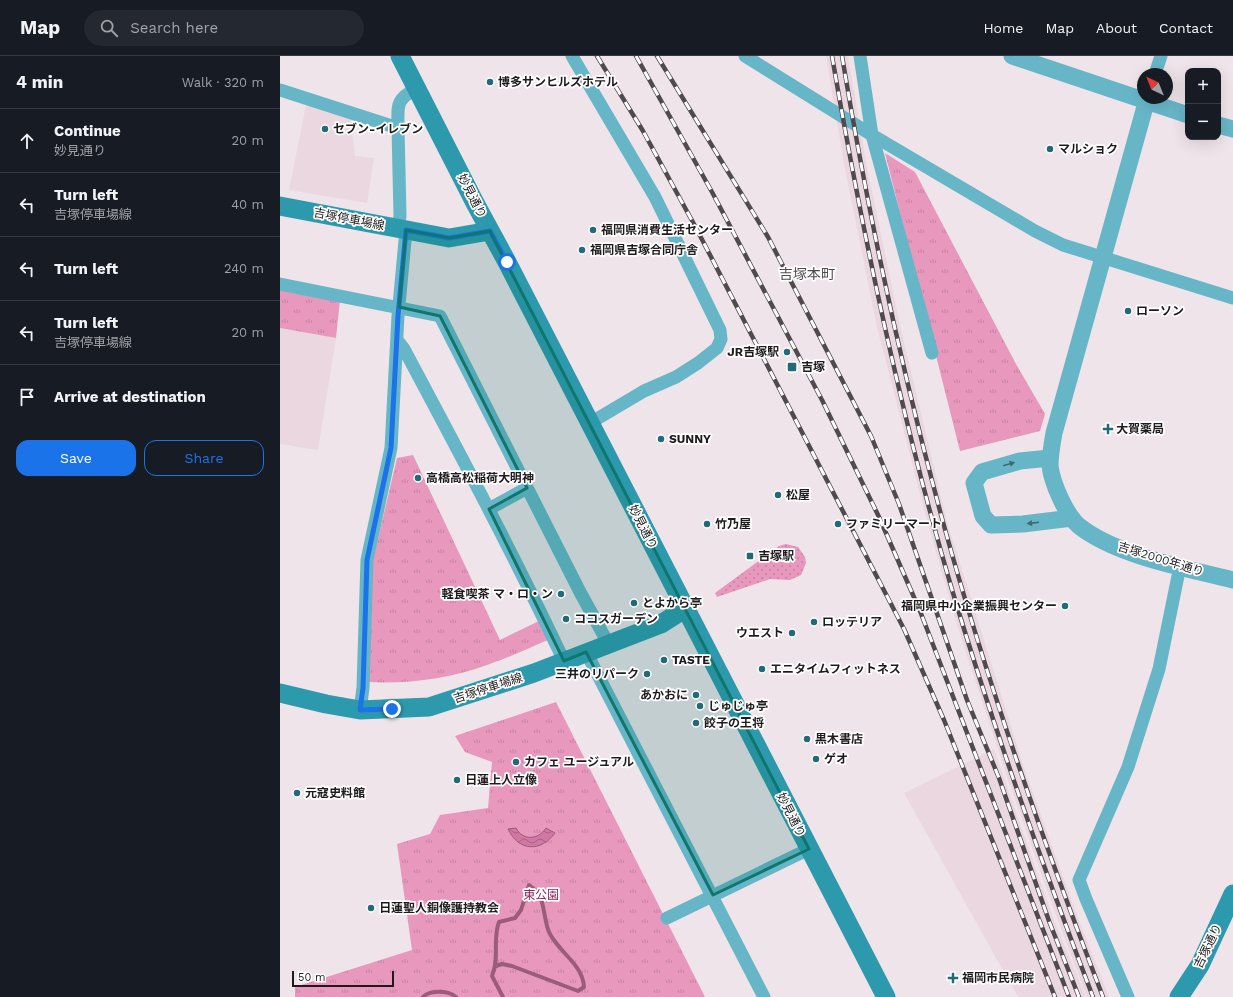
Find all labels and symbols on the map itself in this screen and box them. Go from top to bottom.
north arrow [1137,68,1173,104]
place label: 博多サンヒルズホテル [498,75,618,89]
marker: 博多サンヒルズホテル [485,77,495,87]
place label: セブン-イレブン [333,122,423,136]
marker: セブン-イレブン [320,124,330,134]
place label: マルショク [1058,142,1118,156]
marker: マルショク [1045,144,1055,154]
street label: 妙見通り [455,171,489,221]
street label: 吉塚停車場線 [312,205,386,233]
place label: 福岡県消費生活センター [601,223,733,237]
marker: 福岡県消費生活センター [588,225,598,235]
place label: 福岡県吉塚合同庁舎 [590,243,698,257]
marker: 福岡県吉塚合同庁舎 [577,245,587,255]
route start [498,253,516,271]
district label: 吉塚本町 [779,266,835,282]
place label: ローソン [1136,304,1184,318]
marker: ローソン [1123,306,1133,316]
place label: JR吉塚駅 [727,345,779,359]
marker: JR吉塚駅 [782,347,792,357]
place label: 吉塚 [801,360,825,374]
marker: 吉塚 [786,361,798,373]
place label: 大賀薬局 [1116,422,1164,436]
marker: 大賀薬局 [1103,424,1113,434]
place label: SUNNY [669,432,711,446]
marker: SUNNY [656,434,666,444]
one-way arrow [1003,461,1015,467]
place label: 高橋高松稲荷大明神 [426,471,534,485]
marker: 高橋高松稲荷大明神 [413,473,423,483]
place label: 松屋 [786,488,810,502]
marker: 松屋 [773,490,783,500]
street label: 妙見通り [626,502,660,552]
place label: 竹乃屋 [715,517,751,531]
place label: ファミリーマート [846,517,942,531]
marker: 竹乃屋 [702,519,712,529]
marker: ファミリーマート [833,519,843,529]
one-way arrow [1027,520,1039,526]
street label: 吉塚2000年通り [1116,539,1206,579]
place label: 吉塚駅 [758,549,794,563]
marker: 吉塚駅 [745,551,755,561]
place label: 軽食喫茶 マ・ロ・ン [442,587,553,601]
marker: 軽食喫茶 マ・ロ・ン [556,589,566,599]
place label: とよから亭 [642,596,702,610]
marker: とよから亭 [629,598,639,608]
place label: 福岡県中小企業振興センター [901,599,1057,613]
marker: 福岡県中小企業振興センター [1060,601,1070,611]
place label: ココスガーデン [574,612,658,626]
marker: ココスガーデン [561,614,571,624]
place label: ロッテリア [822,615,882,629]
marker: ロッテリア [809,617,819,627]
place label: ウエスト [736,626,784,640]
marker: ウエスト [787,628,797,638]
place label: TASTE [672,653,710,667]
marker: TASTE [659,655,669,665]
place label: エニタイムフィットネス [770,662,901,676]
marker: エニタイムフィットネス [757,664,767,674]
place label: 三井のリパーク [555,667,639,681]
marker: 三井のリパーク [642,669,652,679]
street label: 吉塚停車場線 [452,670,524,706]
place label: あかおに [640,688,688,702]
marker: あかおに [691,690,701,700]
place label: じゅじゅ亭 [708,699,768,713]
route end [383,700,401,718]
marker: じゅじゅ亭 [695,701,705,711]
place label: 餃子の王将 [703,716,764,730]
marker: 餃子の王将 [691,718,701,728]
place label: 黒木書店 [815,732,863,746]
marker: 黒木書店 [802,734,812,744]
place label: ゲオ [824,752,848,766]
marker: ゲオ [811,754,821,764]
place label: カフェ ユージュアル [524,755,634,769]
marker: カフェ ユージュアル [511,757,521,767]
place label: 日蓮上人立像 [465,773,537,787]
marker: 日蓮上人立像 [452,775,462,785]
place label: 元寇史料館 [305,786,365,800]
marker: 元寇史料館 [292,788,302,798]
street label: 妙見通り [774,790,808,840]
park label: 東公園 [523,888,559,902]
place label: 日蓮聖人銅像護持教会 [379,901,499,915]
marker: 日蓮聖人銅像護持教会 [366,903,376,913]
street label: 吉塚通り [1191,921,1225,971]
scale bar [292,969,394,988]
place label: 福岡市民病院 [962,971,1034,985]
marker: 福岡市民病院 [947,972,959,984]

